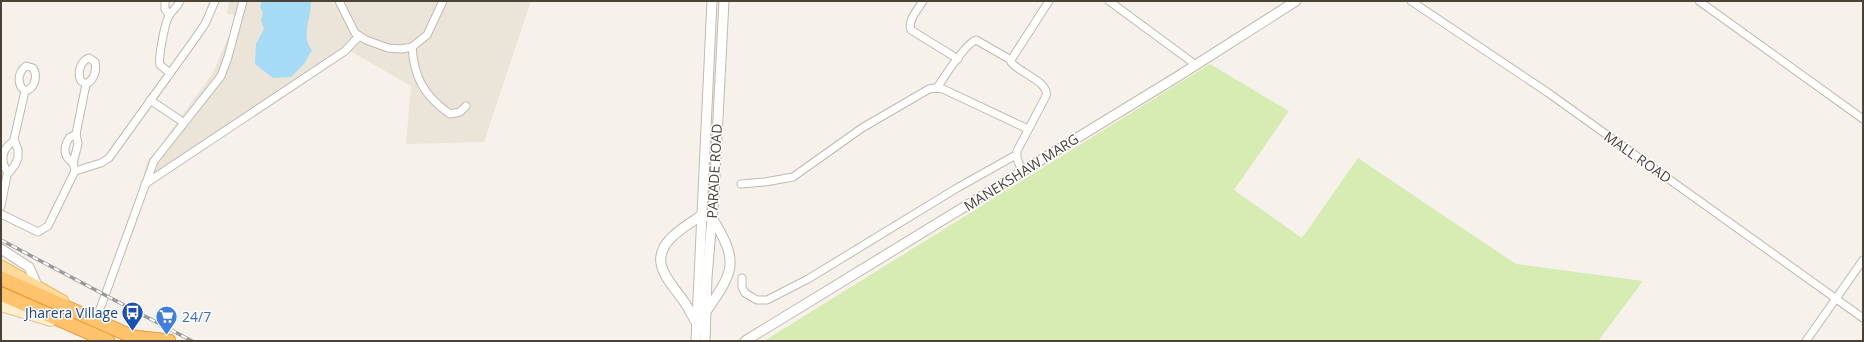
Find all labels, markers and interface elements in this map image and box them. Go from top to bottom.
street label: PARADE ROAD [702,123,726,219]
street label: MALL ROAD [1601,127,1675,187]
street label: MANEKSHAW MARG [960,129,1082,215]
bus stop icon: Jharera Village [120,299,146,332]
place label: Jharera Village [23,303,118,322]
supermarket icon: 24/7 [154,303,180,336]
place label: 24/7 [182,307,211,326]

